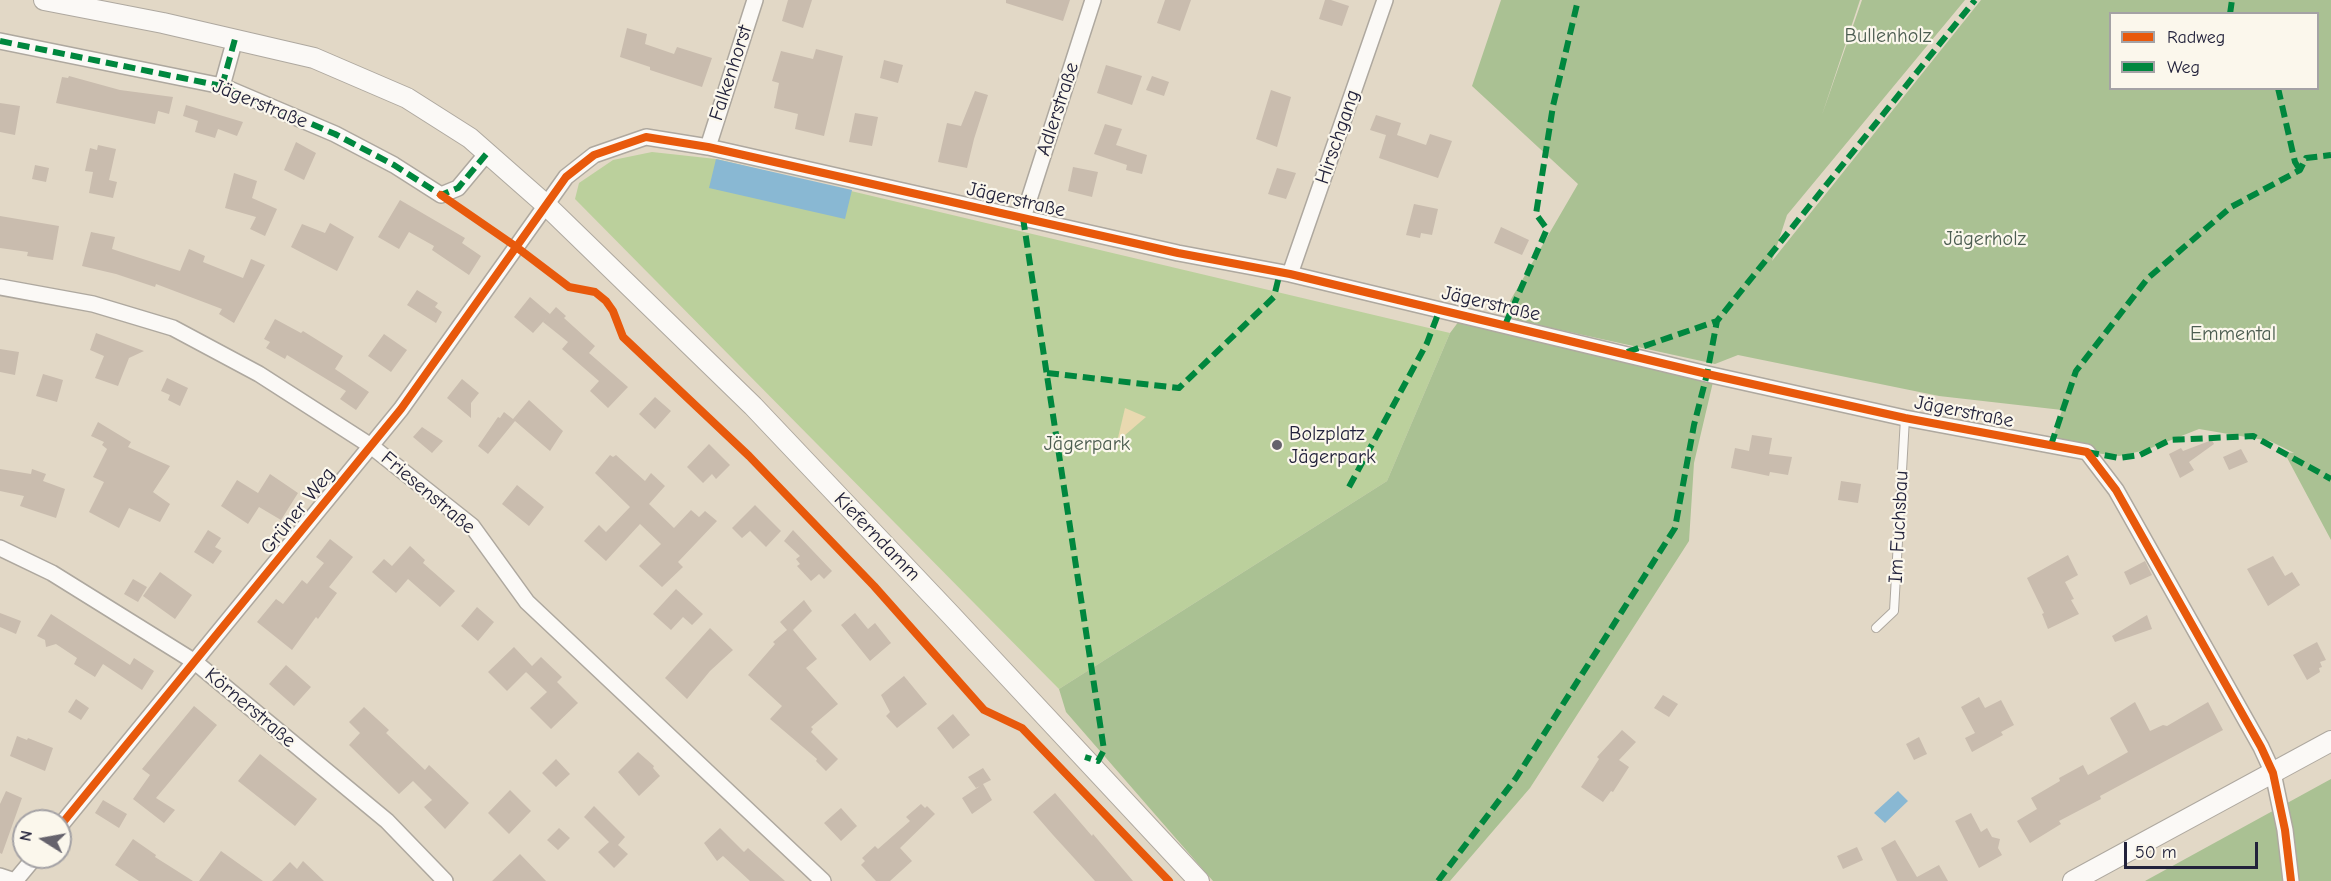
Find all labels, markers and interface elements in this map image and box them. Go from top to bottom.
legend [2109,12,2319,90]
street label: Falkenhorst [704,22,758,124]
park label: Bullenholz [1845,24,1931,48]
text: Radweg [2167,27,2225,48]
text: Weg [2167,57,2200,78]
street label: Adlerstraße [1032,59,1084,159]
street label: Jägerstraße [209,74,311,134]
street label: Hirschgang [1311,87,1365,187]
street label: Jägerstraße [964,177,1068,223]
park label: Jägerholz [1944,227,2026,251]
street label: Jägerstraße [1439,281,1543,327]
park label: Emmental [2190,322,2276,346]
street label: Jägerstraße [1912,391,2016,433]
place label: Bolzplatz Jägerpark [1289,422,1376,469]
park label: Jägerpark [1044,432,1130,456]
marker: Bolzplatz Jägerpark [1270,438,1284,452]
street label: Friesenstraße [376,447,480,539]
street label: Grüner Weg [256,463,340,559]
street label: Im Fuchsbau [1884,470,1914,584]
street label: Kieferndamm [829,488,925,586]
street label: Körnerstraße [200,663,300,753]
north arrow [12,809,72,869]
text: N [16,829,36,843]
scale bar [2127,830,2260,868]
text: 50 m [2135,842,2177,863]

